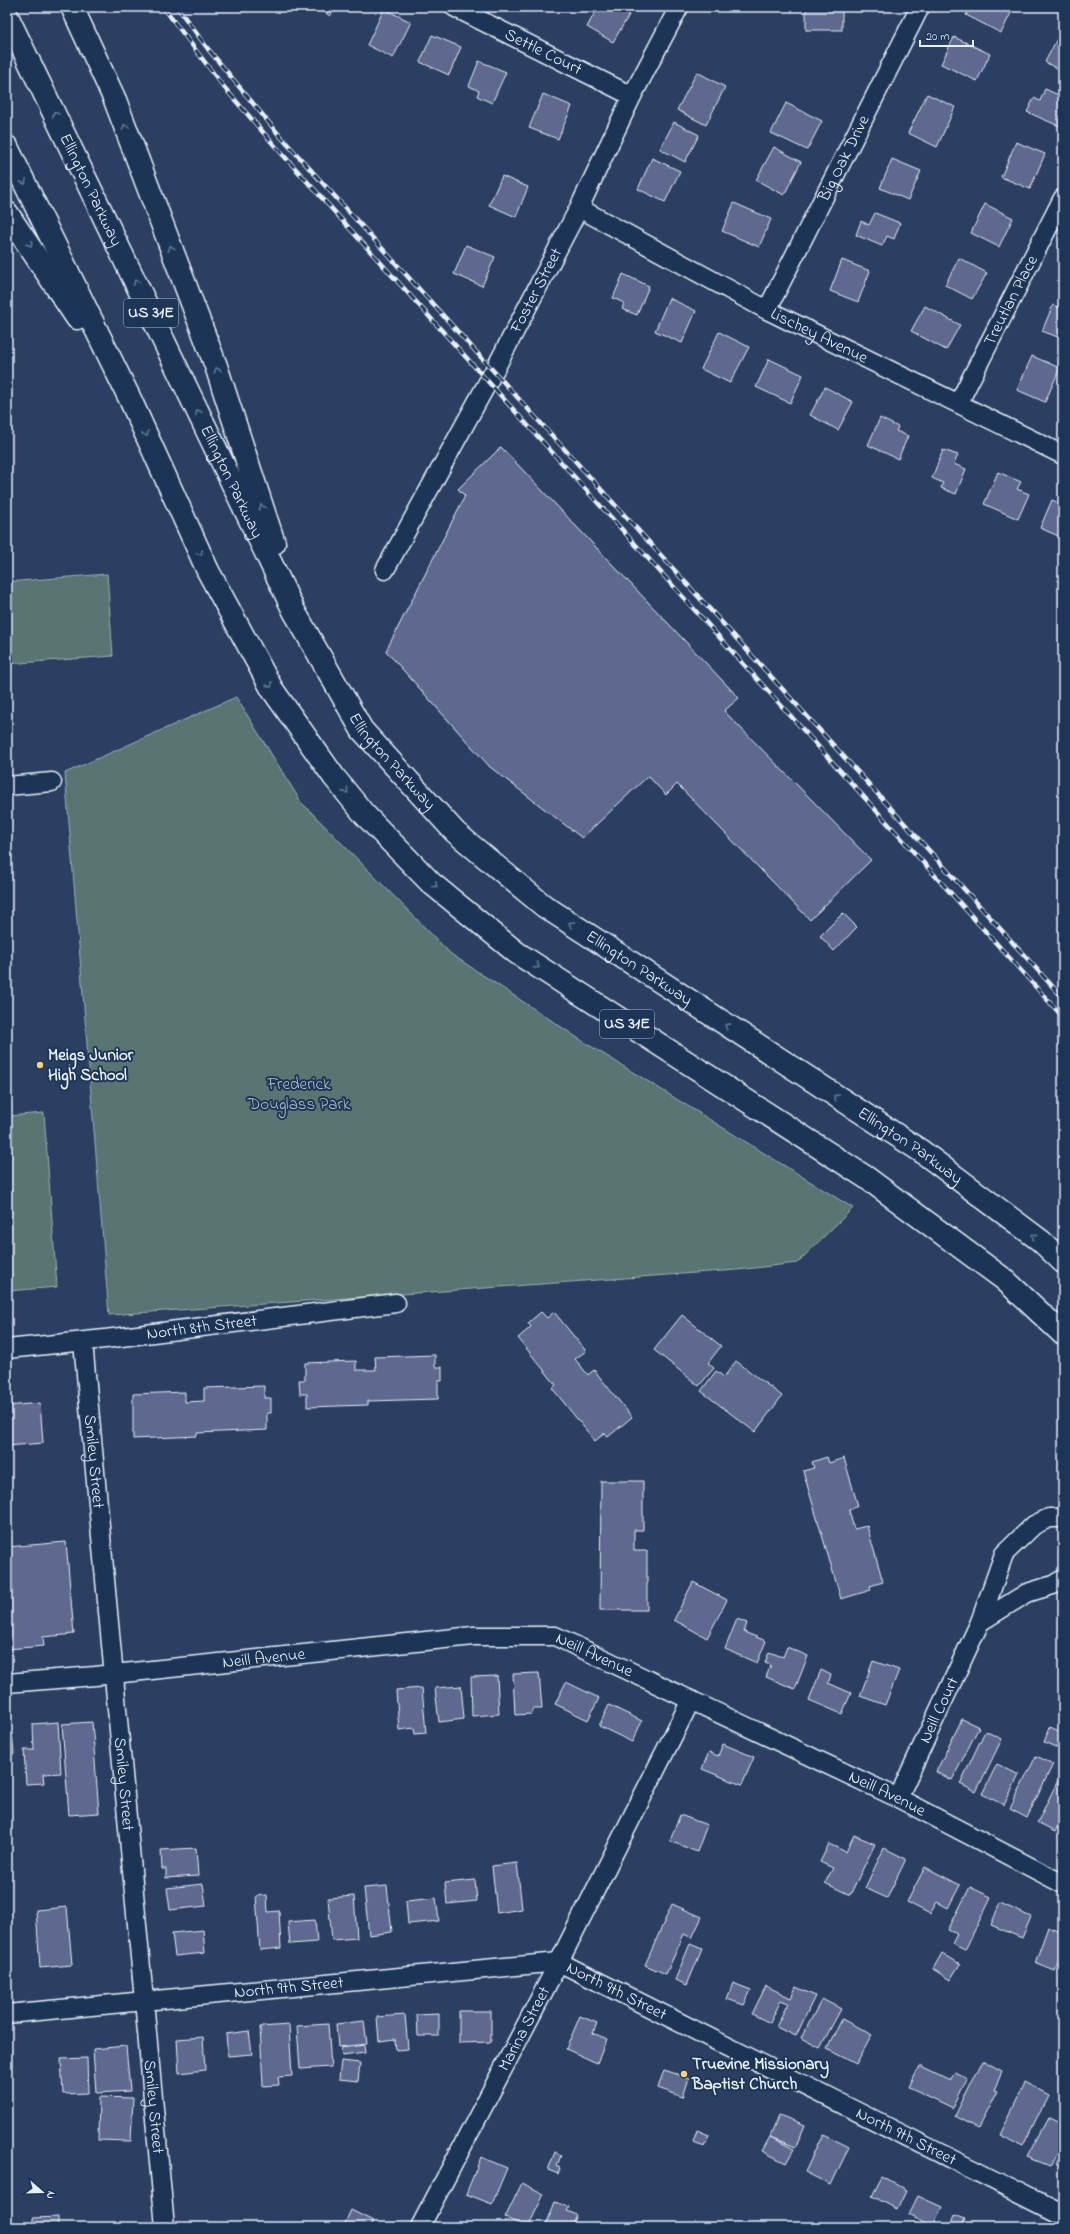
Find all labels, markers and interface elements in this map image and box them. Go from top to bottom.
street label: Settle Court [500,22,587,82]
scale bar [920,22,973,48]
text: 20 m [926,28,949,46]
street label: Big Oak Drive [811,110,876,207]
one-way arrow [52,111,60,119]
one-way arrow [121,123,129,130]
street label: Ellington Parkway [53,129,129,251]
one-way arrow [19,177,27,185]
one-way arrow [25,240,32,247]
street label: Foster Street [503,243,569,338]
one-way arrow [168,245,176,252]
street label: Treutlan Place [977,250,1045,350]
one-way arrow [133,279,141,286]
road number: US 31E [124,299,178,327]
street label: Lischey Avenue [766,301,873,370]
one-way arrow [214,366,222,373]
one-way arrow [195,408,203,416]
street label: Ellington Parkway [194,421,270,543]
one-way arrow [141,430,149,438]
one-way arrow [258,503,267,510]
one-way arrow [195,549,203,556]
one-way arrow [266,681,273,688]
street label: Ellington Parkway [342,708,442,817]
one-way arrow [341,787,348,794]
one-way arrow [430,881,438,888]
one-way arrow [568,921,575,929]
street label: Ellington Parkway [581,924,698,1013]
one-way arrow [533,961,540,969]
road number: US 31E [600,1010,654,1038]
one-way arrow [724,1023,731,1031]
place label: Meigs Junior High School [48,1043,134,1090]
marker: Meigs Junior High School [35,1060,45,1070]
park label: Frederick Douglass Park [247,1072,351,1119]
one-way arrow [833,1094,840,1101]
street label: Ellington Parkway [853,1100,968,1191]
one-way arrow [1031,1233,1038,1240]
street label: North 8th Street [145,1308,259,1346]
street label: Smiley Street [77,1413,111,1510]
street label: Neill Avenue [552,1626,638,1684]
street label: Neill Avenue [221,1641,307,1675]
street label: Neill Court [913,1672,965,1748]
street label: Smiley Street [107,1736,141,1832]
street label: Neill Avenue [845,1764,931,1823]
street label: North 9th Street [562,1955,672,2027]
street label: North 9th Street [233,1970,345,2005]
street label: Marina Street [491,1982,557,2075]
place label: Truevine Missionary Baptist Church [691,2052,830,2097]
street label: Smiley Street [137,2059,171,2155]
marker: Truevine Missionary Baptist Church [679,2069,689,2079]
street label: North 9th Street [852,2101,961,2172]
north arrow [22,2172,62,2212]
text: N [42,2189,59,2201]

